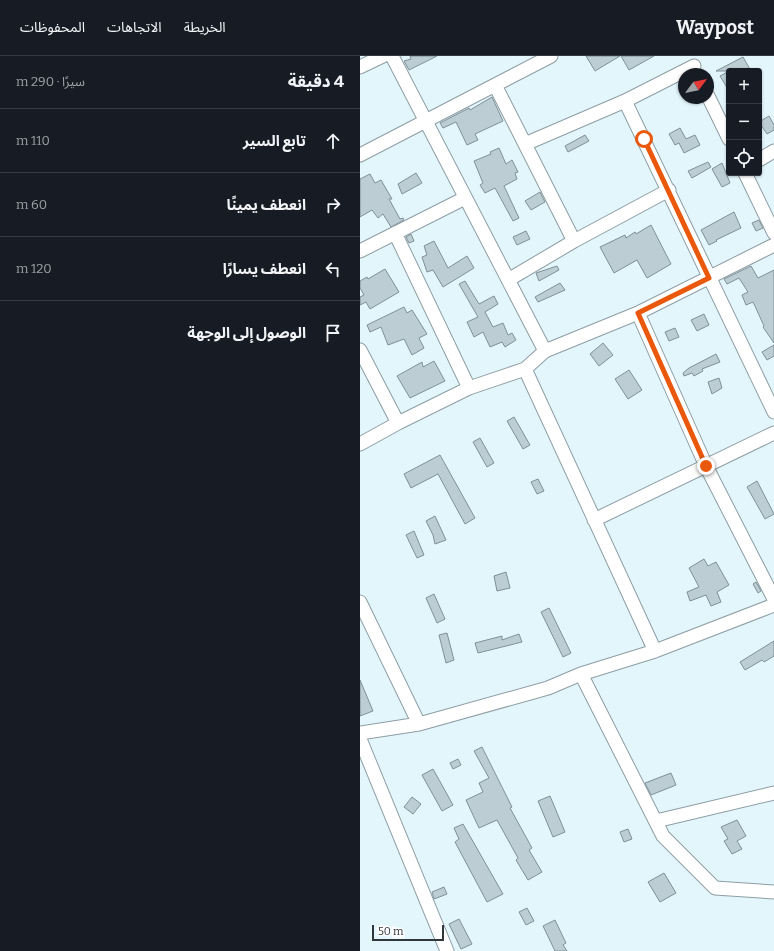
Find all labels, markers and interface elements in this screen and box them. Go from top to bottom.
text: Waypost [676,16,754,39]
text: المحفوظات [20,19,85,36]
text: الاتجاهات [107,19,162,36]
text: الخريطة [184,19,226,36]
north arrow [678,68,714,104]
map controls [726,68,762,176]
button: + [726,68,762,104]
text: 4 دقيقة [288,71,344,92]
text: سيرًا · 290 m [16,74,85,89]
button: − [726,104,762,140]
icon: ahead [322,130,344,152]
route start [635,130,653,148]
text: تابع السير [243,132,306,150]
text: 110 m [16,133,50,148]
button: locate [726,140,762,176]
icon: right [322,194,344,216]
text: انعطف يمينًا [227,196,306,214]
text: 60 m [16,197,47,212]
icon: left [322,258,344,280]
text: انعطف يسارًا [223,260,306,278]
text: 120 m [16,261,52,276]
icon: arrive [322,322,344,344]
text: الوصول إلى الوجهة [187,324,306,342]
route end [697,457,715,475]
scale bar [372,923,444,942]
text: 50 m [378,925,404,938]

